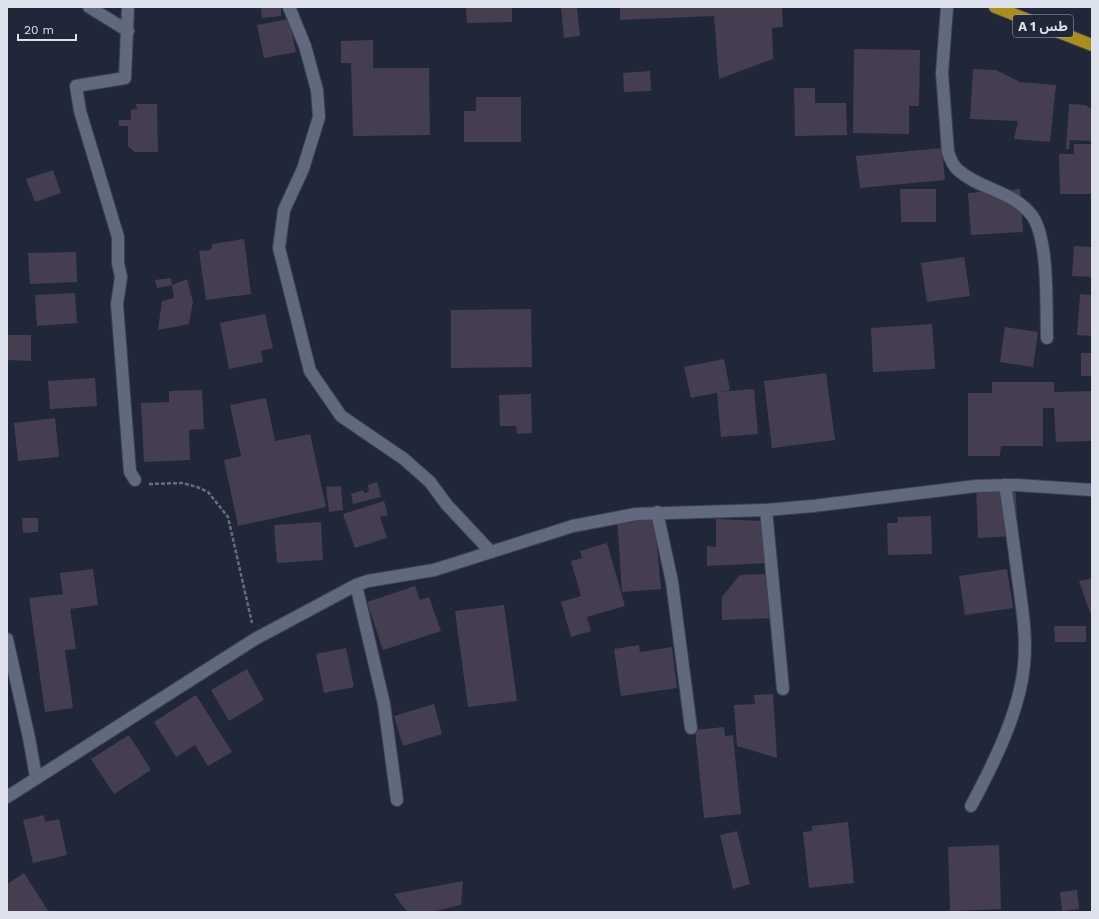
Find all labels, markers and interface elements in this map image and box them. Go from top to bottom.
road number: A 1 طس [1013,15,1073,37]
scale bar [18,16,76,42]
text: 20 m [24,23,54,37]

